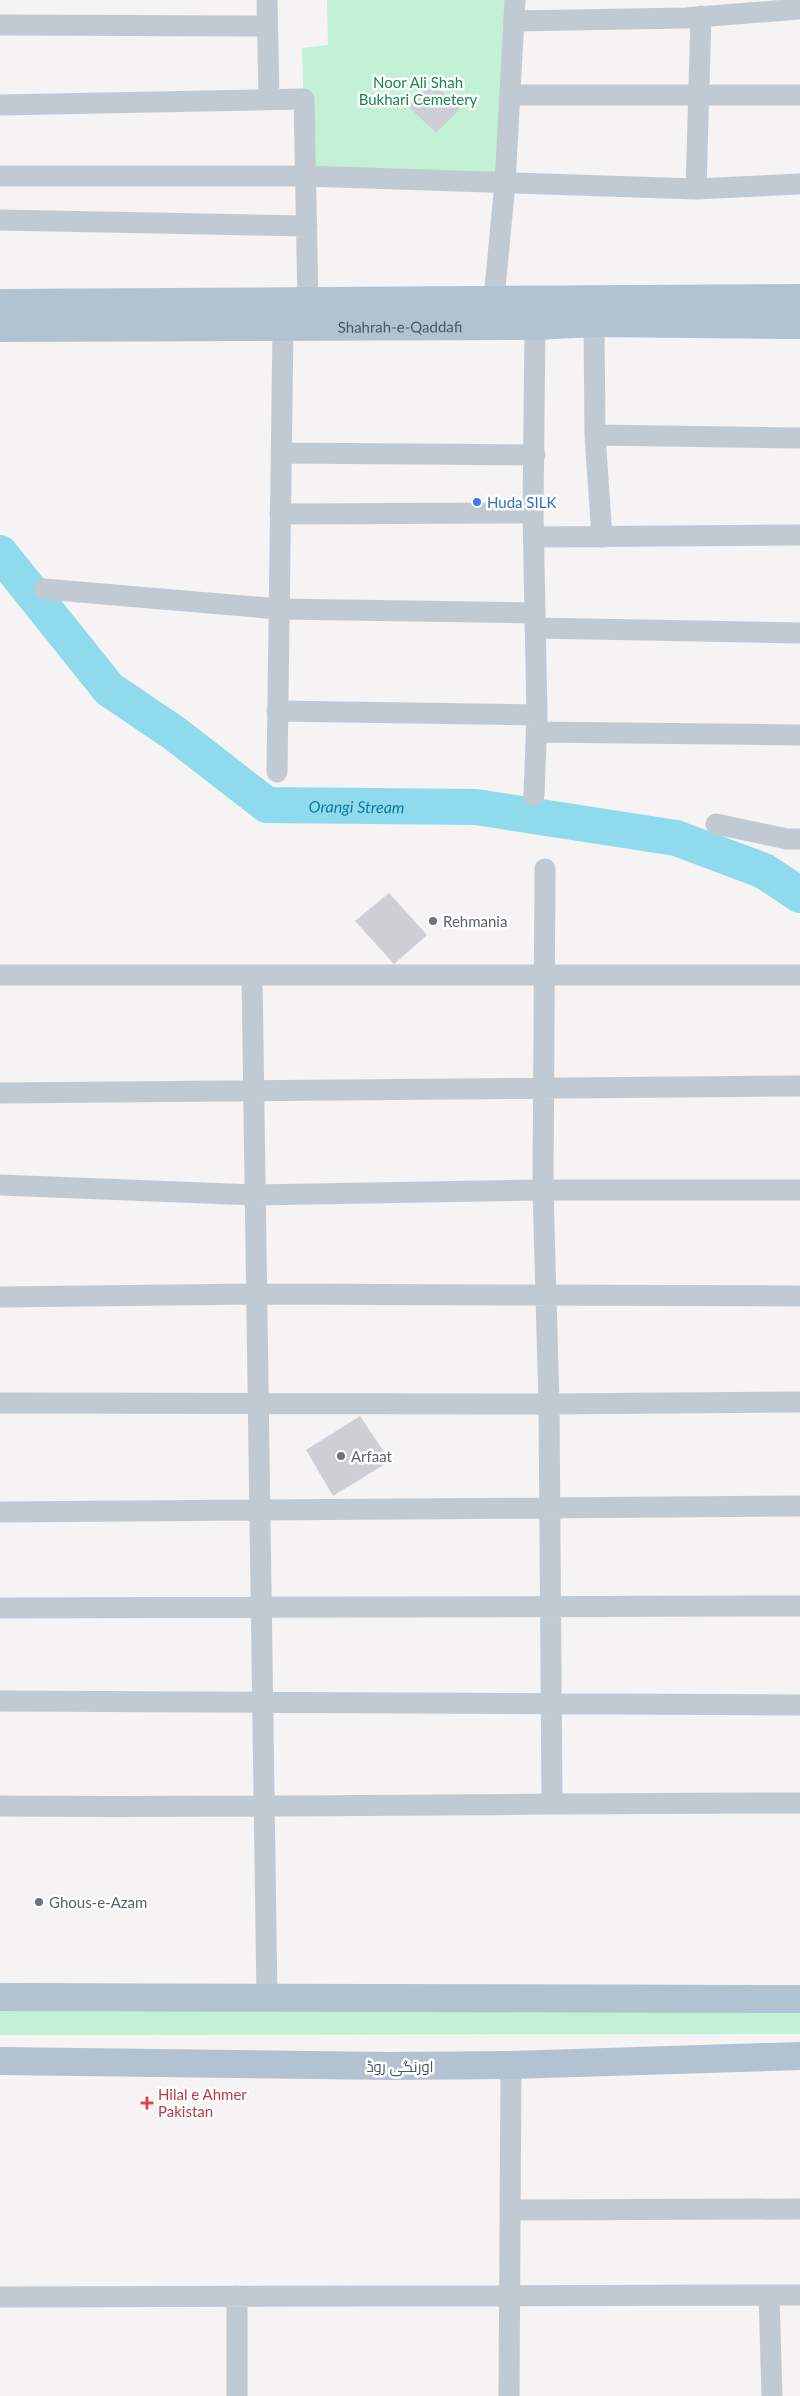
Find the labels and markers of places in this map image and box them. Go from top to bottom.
place label: Huda SILK [487,493,556,511]
marker: Huda SILK [471,496,483,508]
place label: Rehmania [443,912,507,930]
marker: Rehmania [427,915,439,927]
place label: Arfaat [351,1447,393,1465]
marker: Arfaat [335,1450,347,1462]
place label: Ghous-e-Azam [49,1893,147,1911]
marker: Ghous-e-Azam [33,1896,45,1908]
place label: Hilal e Ahmer Pakistan [158,2085,247,2120]
marker: Hilal e Ahmer Pakistan [140,2096,154,2110]

